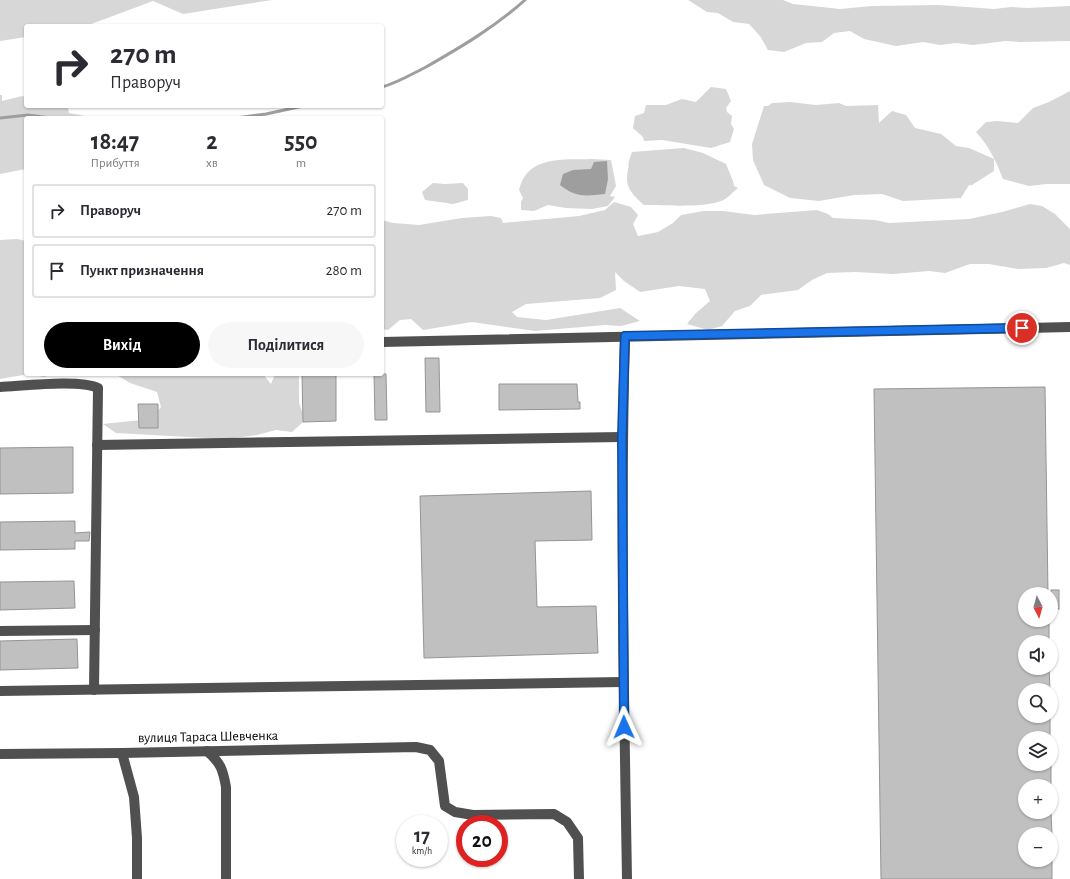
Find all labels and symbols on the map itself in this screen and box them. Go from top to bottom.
pin [1005,311,1039,345]
north arrow [1018,587,1058,627]
position arrow [603,706,645,748]
street label: вулиця Тараса Шевченка [138,729,279,745]
speed limit sign: 20 [456,815,508,867]

